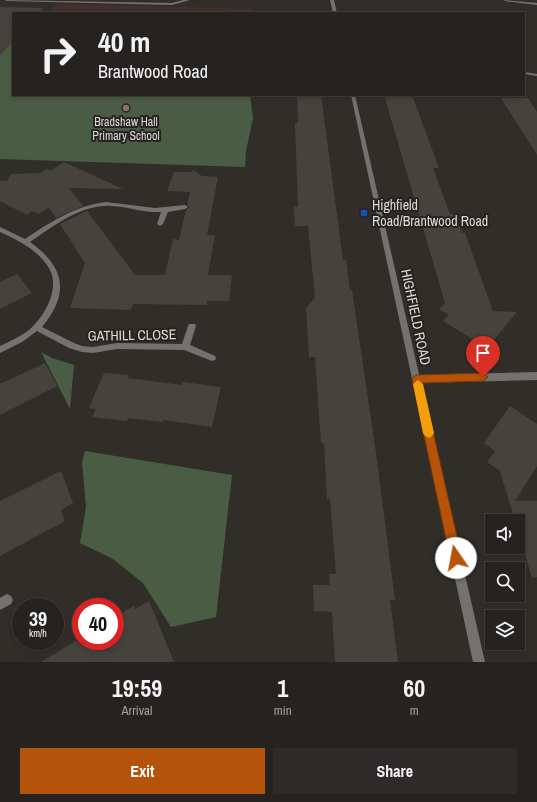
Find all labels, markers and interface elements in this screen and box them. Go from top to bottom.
text: 40 m [98,23,150,61]
icon: right [32,28,84,80]
text: Brantwood Road [98,59,208,84]
marker: Bradshaw Hall Primary School [121,103,131,113]
place label: Bradshaw Hall Primary School [92,114,160,144]
place label: Highfield Road/Brantwood Road [372,196,488,230]
marker: Highfield Road/Brantwood Road [359,208,369,218]
street label: HIGHFIELD ROAD [397,267,435,367]
street label: GATHILL CLOSE [87,325,177,345]
pin [466,336,500,377]
icon: arrive [472,342,494,364]
map controls [485,514,525,650]
button: sound [485,514,525,554]
position arrow [435,537,477,579]
button: search [485,562,525,602]
speed limit sign: 40 [72,598,124,650]
text: 39 [29,605,47,632]
button: layers [485,610,525,650]
text: km/h [29,627,47,640]
text: 19:59 [112,672,162,704]
text: 1 [277,672,288,704]
text: 60 [403,672,425,704]
text: Arrival [122,702,152,719]
text: min [274,702,292,719]
text: m [410,702,419,719]
button: Exit [20,748,265,794]
button: Share [273,748,517,794]

